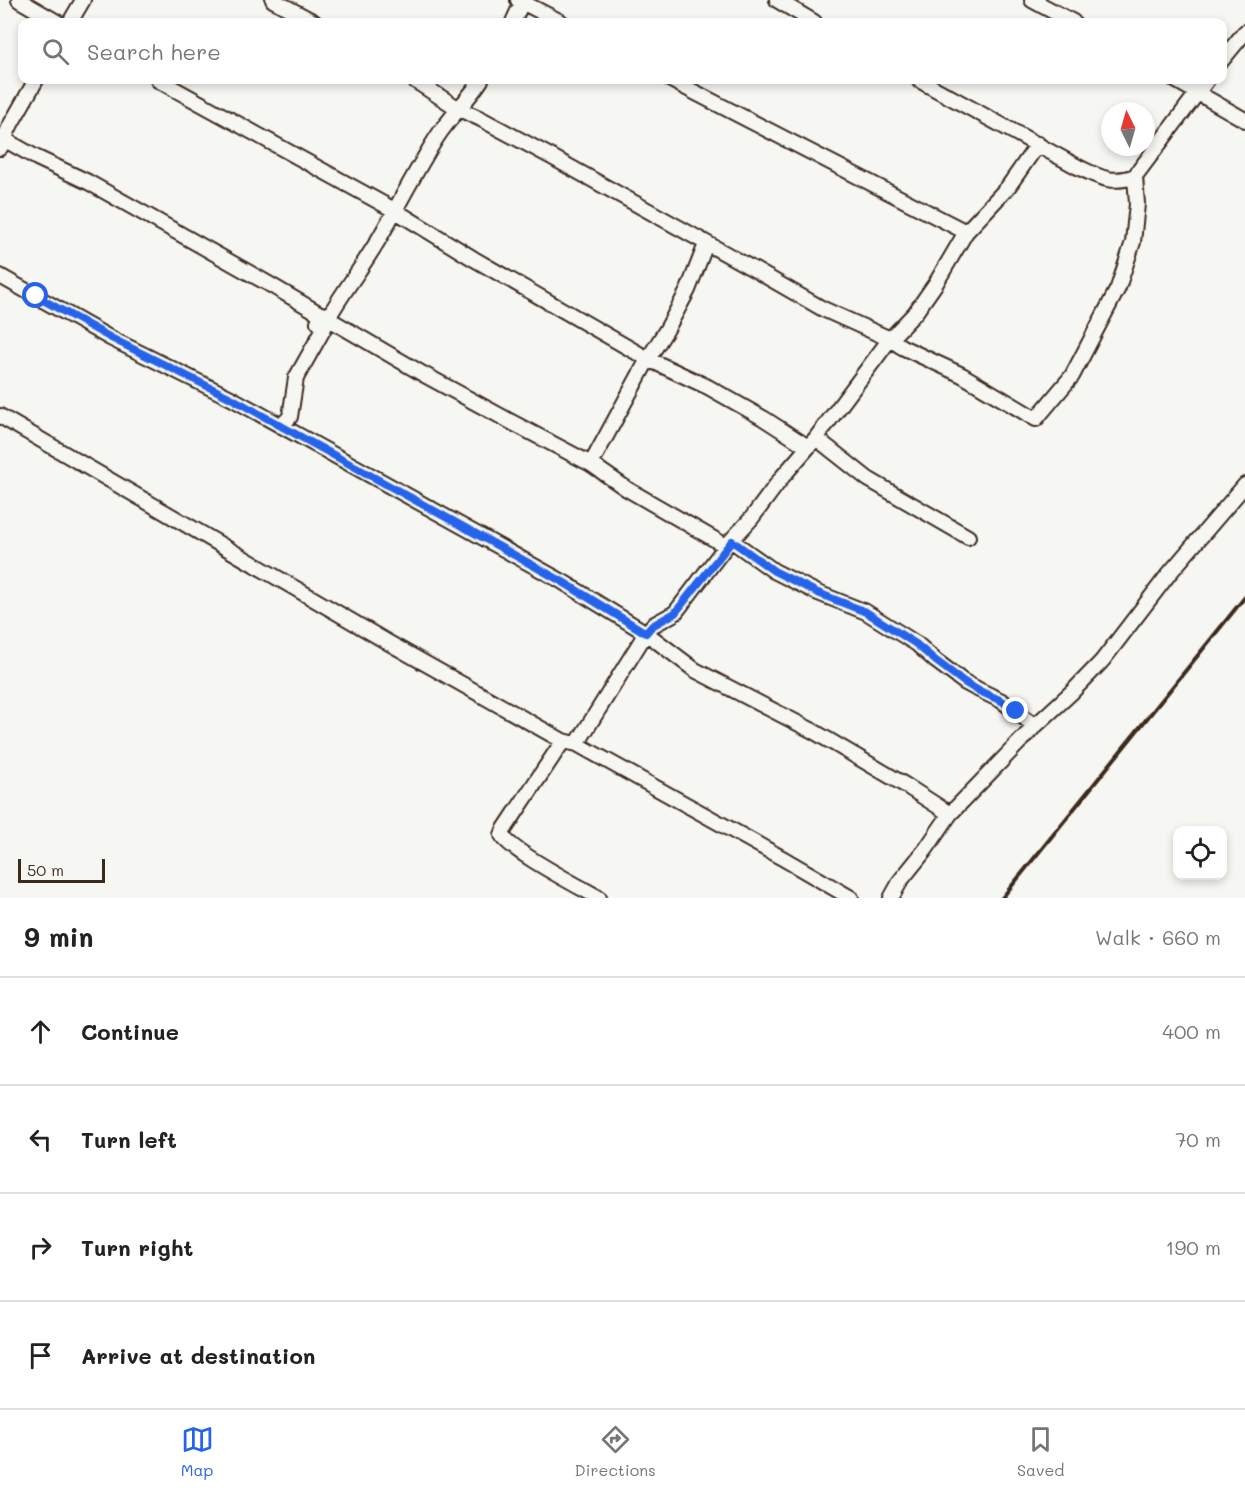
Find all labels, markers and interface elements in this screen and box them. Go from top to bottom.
search box [18,18,1227,84]
icon: search [39,35,72,68]
text: Search here [87,37,221,66]
north arrow [1101,102,1155,156]
route start [22,282,48,308]
route end [1002,697,1028,723]
map controls [1173,826,1227,880]
button: locate [1173,826,1227,880]
scale bar [18,856,105,884]
text: 50 m [27,859,64,880]
text: 9 min [24,920,93,954]
text: Walk · 660 m [1095,924,1221,950]
icon: ahead [24,1015,57,1048]
text: Continue [81,1017,179,1046]
text: 400 m [1162,1018,1221,1044]
icon: left [24,1123,57,1156]
text: Turn left [81,1125,177,1154]
text: 70 m [1175,1126,1221,1152]
icon: right [24,1231,57,1264]
text: Turn right [81,1233,193,1262]
text: 190 m [1166,1234,1221,1260]
icon: arrive [24,1339,57,1372]
text: Arrive at destination [81,1341,316,1370]
tab: Map [181,1423,214,1480]
tab: Directions [575,1423,656,1480]
tab: Saved [1017,1423,1064,1480]

